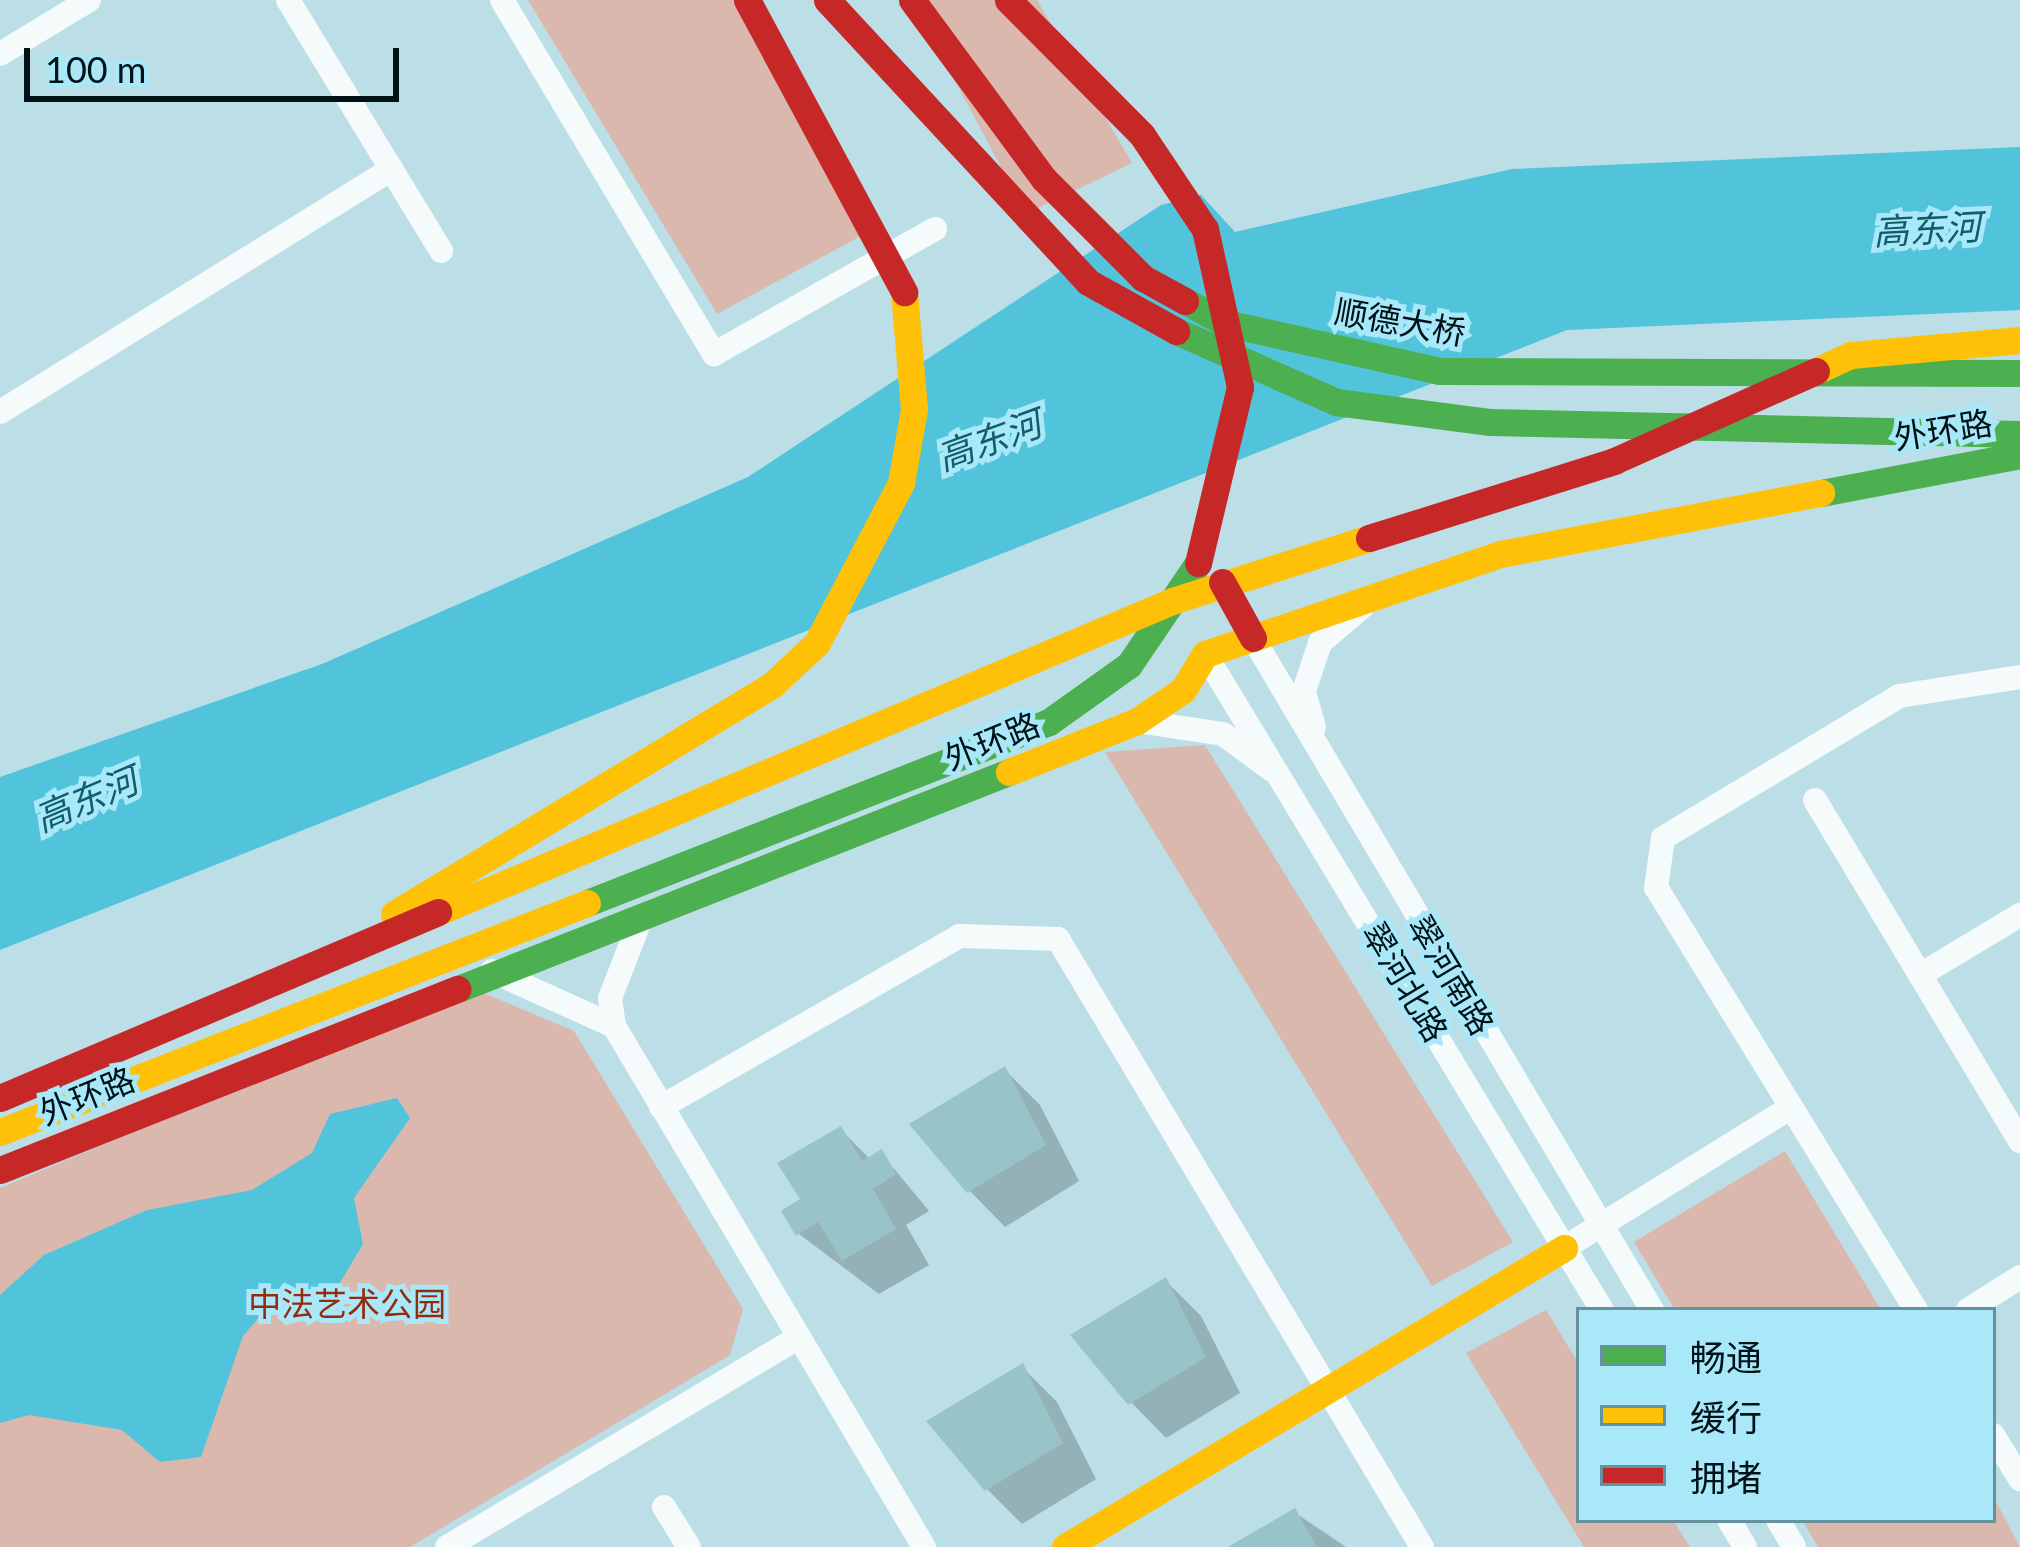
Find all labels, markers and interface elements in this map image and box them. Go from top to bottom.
scale bar [30,24,405,98]
text: 100 m [45,47,146,91]
water label: 高东河 [1872,205,1982,253]
street label: 顺德大桥 [1332,291,1468,353]
water label: 高东河 [931,401,1047,479]
street label: 外环路 [1891,403,1995,457]
street label: 外环路 [939,704,1045,778]
water label: 高东河 [28,758,144,840]
street label: 翠河南路 [1400,908,1502,1042]
street label: 翠河北路 [1354,915,1456,1049]
street label: 外环路 [34,1059,140,1133]
park label: 中法艺术公园 [248,1284,446,1324]
legend [1576,1307,1996,1523]
text: 畅通 [1690,1335,1762,1379]
text: 缓行 [1690,1395,1762,1439]
text: 拥堵 [1690,1455,1762,1499]

